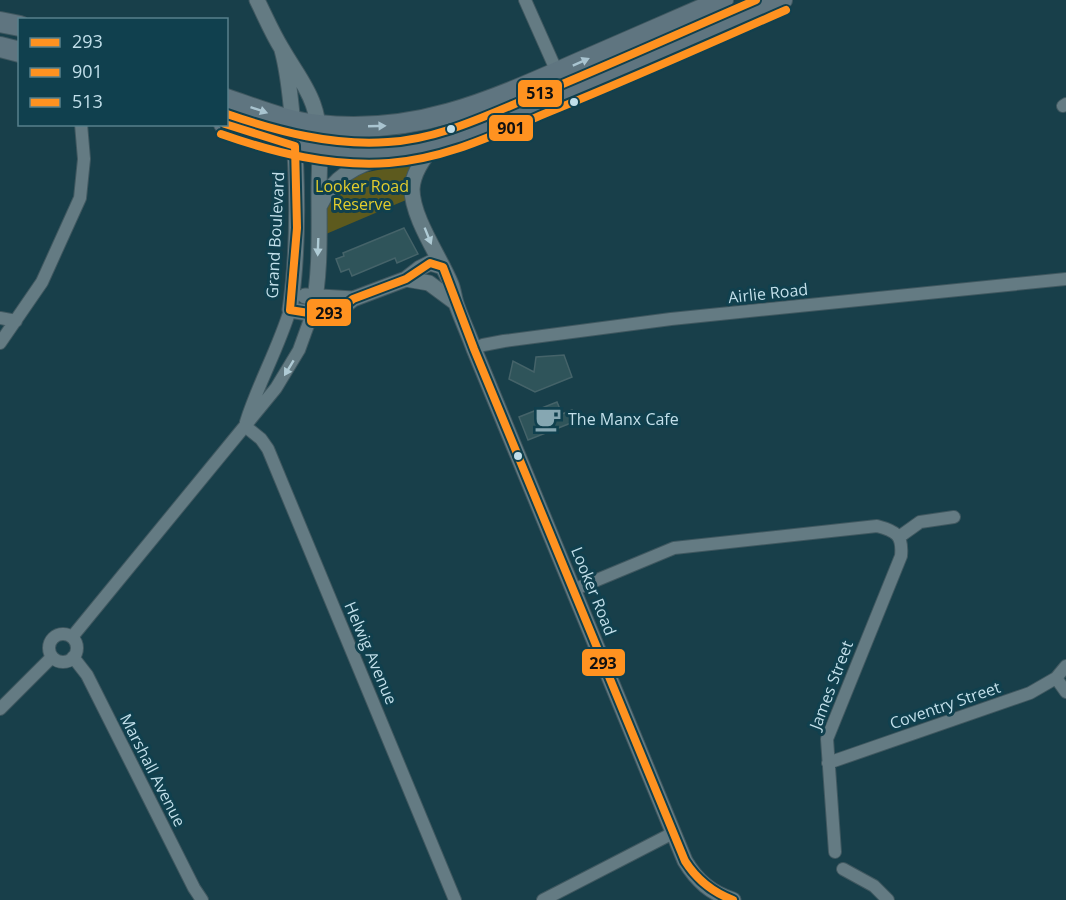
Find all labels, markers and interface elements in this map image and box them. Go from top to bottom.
legend [18,18,228,126]
text: 293 [72,29,103,53]
one-way arrow [573,57,591,67]
text: 901 [72,59,103,83]
line badge: 513 [517,79,563,108]
text: 513 [526,82,554,104]
text: 513 [72,89,103,113]
unlabelled marker [568,96,580,108]
one-way arrow [250,105,268,115]
line badge: 901 [488,114,534,142]
text: 901 [497,117,525,139]
one-way arrow [367,121,386,131]
unlabelled marker [445,123,457,135]
street label: Grand Boulevard [261,171,289,299]
park label: Looker Road Reserve [315,175,409,215]
one-way arrow [424,227,433,245]
one-way arrow [313,237,322,256]
street label: Airlie Road [727,278,809,308]
line badge: 293 [306,298,352,327]
text: 293 [315,302,343,324]
one-way arrow [284,359,294,376]
cafe icon: The Manx Cafe [533,404,563,434]
place label: The Manx Cafe [568,408,679,430]
unlabelled marker [512,450,524,462]
street label: Looker Road [566,543,622,639]
street label: Helwig Avenue [339,598,403,708]
street label: James Street [803,637,858,734]
line badge: 293 [581,648,626,677]
text: 293 [589,652,617,674]
street label: Coventry Street [887,676,1004,734]
street label: Marshall Avenue [115,710,191,830]

